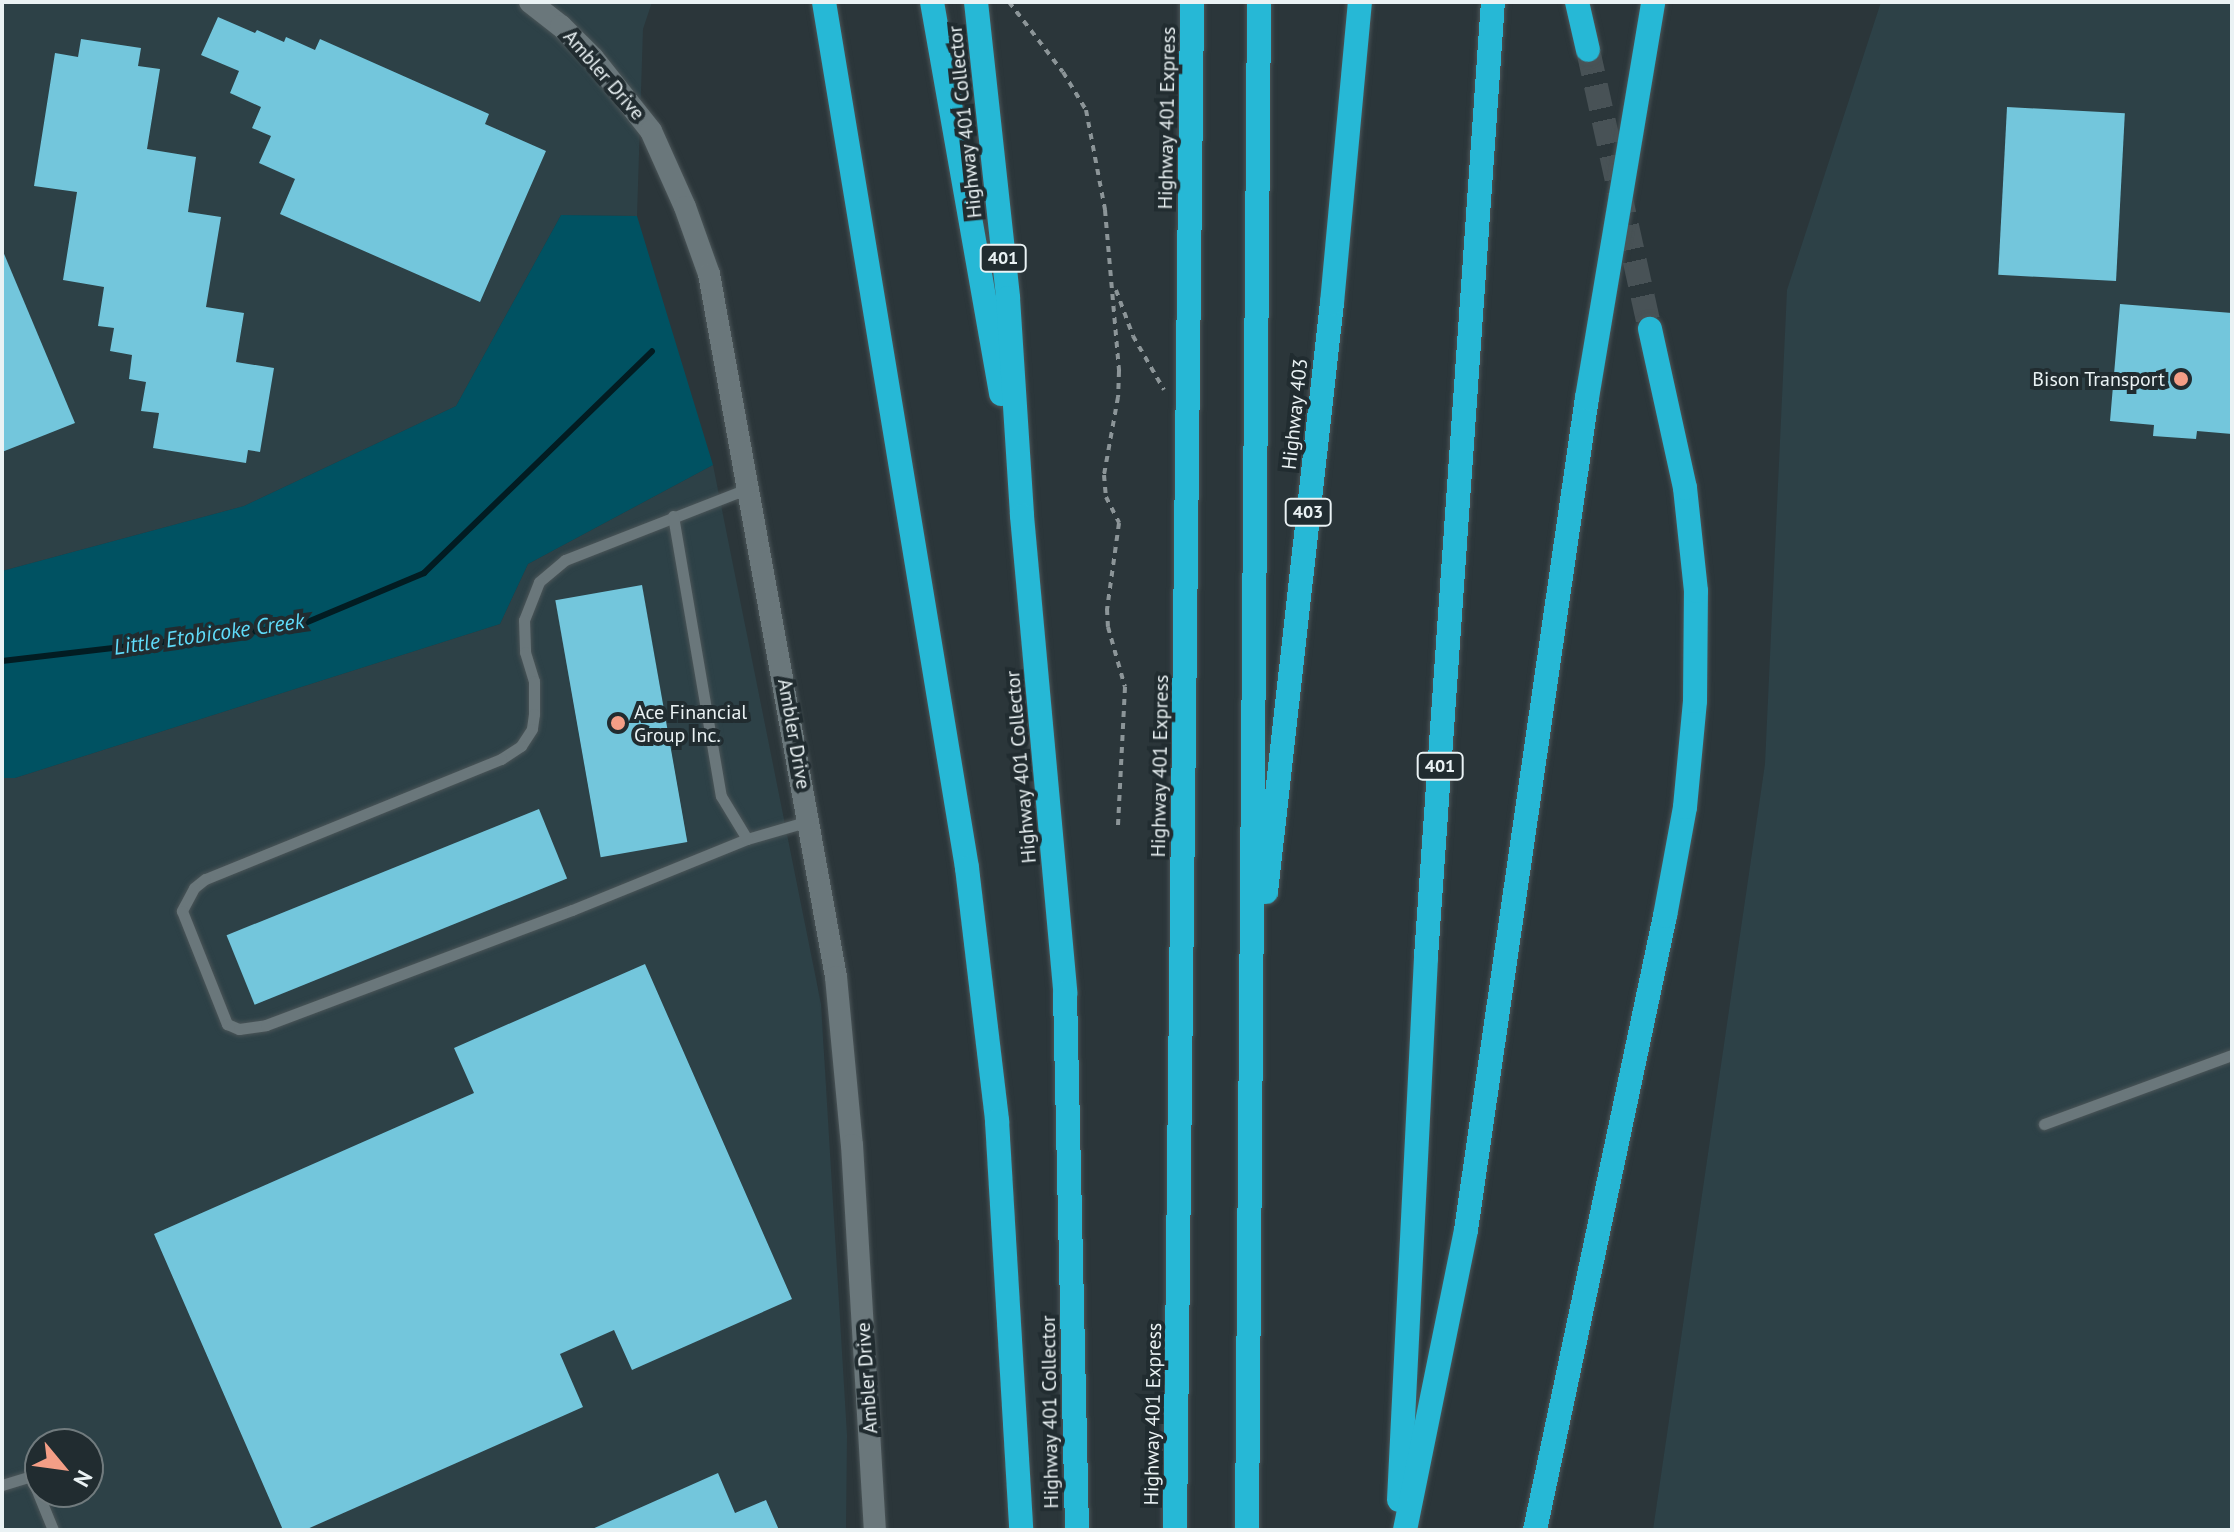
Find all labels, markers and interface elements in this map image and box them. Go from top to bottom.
street label: Highway 401 Collector [943,24,987,220]
street label: Ambler Drive [558,25,650,125]
street label: Highway 401 Express [1153,26,1181,210]
road number: 401 [979,244,1027,272]
street label: Highway 403 [1277,357,1313,471]
place label: Bison Transport [2032,367,2165,391]
marker: Bison Transport [2172,370,2190,388]
road number: 403 [1284,498,1332,526]
water label: Little Etobicoke Creek [112,608,306,660]
street label: Highway 401 Collector [1001,669,1041,865]
street label: Highway 401 Express [1146,674,1174,858]
street label: Ambler Drive [772,677,816,791]
place label: Ace Financial Group Inc. [634,700,747,747]
marker: Ace Financial Group Inc. [609,714,627,732]
road number: 401 [1416,752,1464,780]
street label: Highway 401 Collector [1036,1315,1064,1509]
street label: Ambler Drive [851,1321,883,1435]
street label: Highway 401 Express [1139,1322,1167,1506]
north arrow [24,1428,104,1508]
text: N [67,1466,99,1492]

